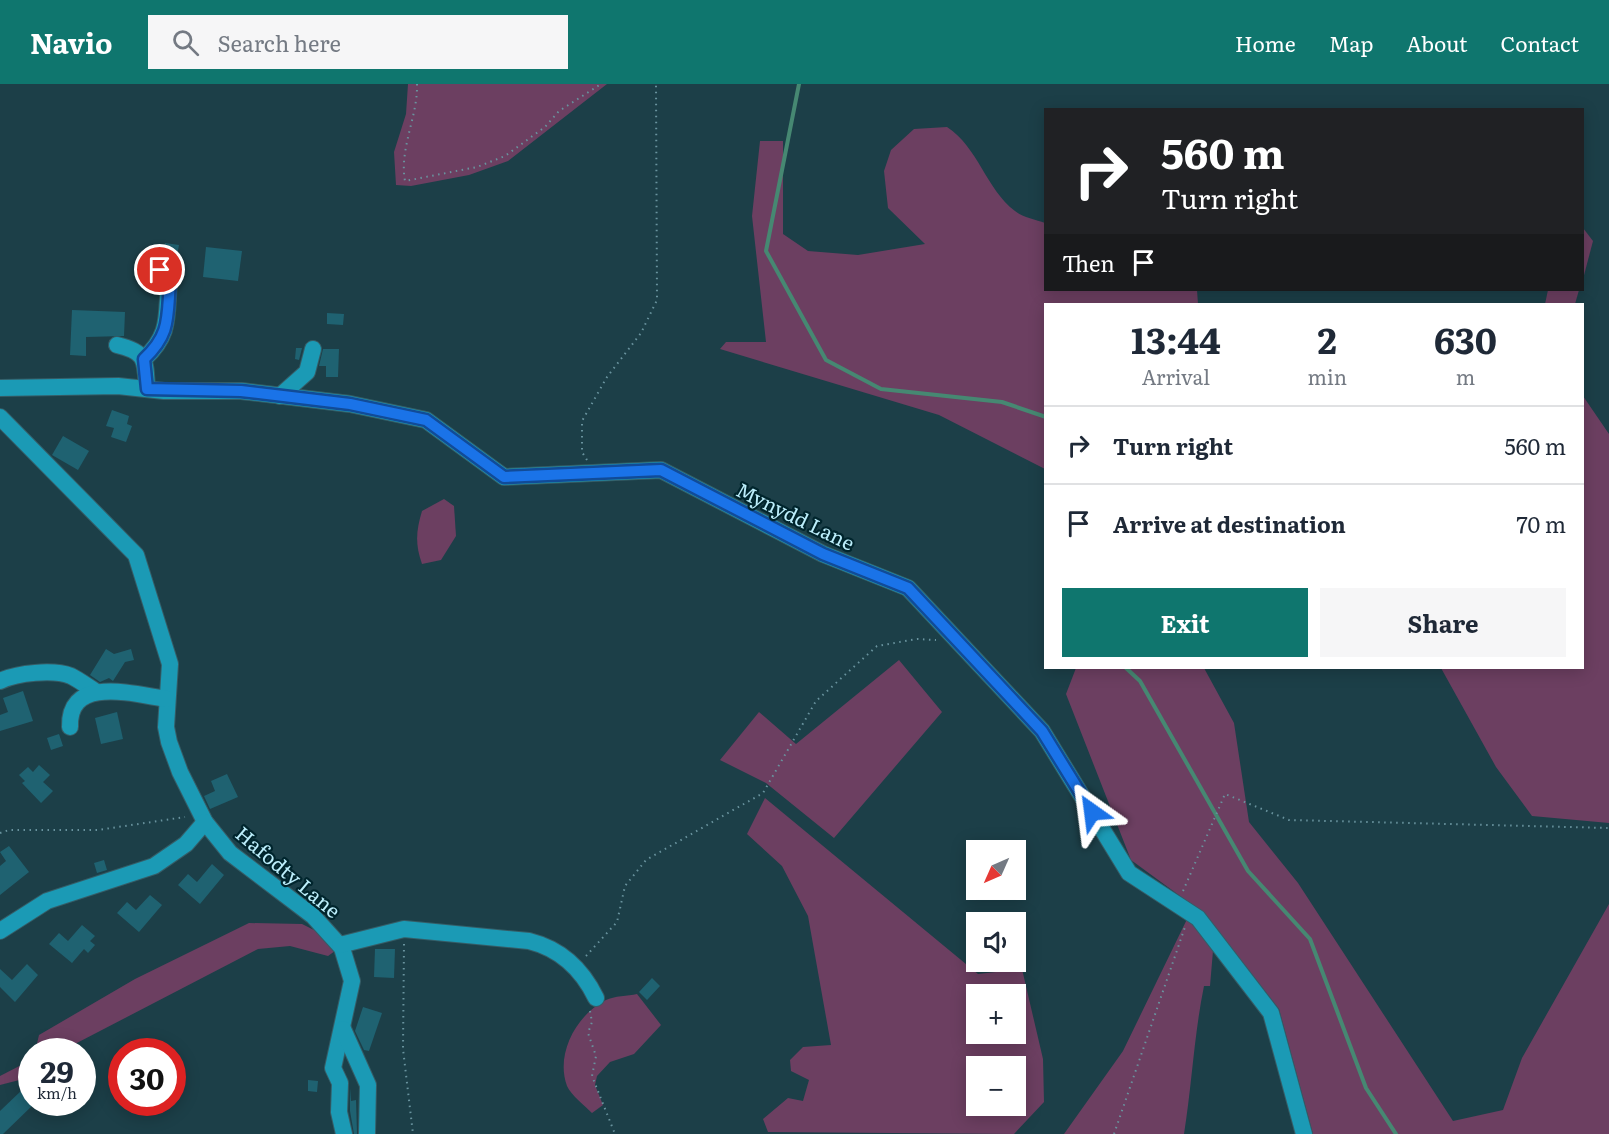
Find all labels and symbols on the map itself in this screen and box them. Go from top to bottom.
pin [134,244,185,295]
street label: Mynydd Lane [732,473,860,557]
position arrow [1060,780,1124,844]
street label: Hafodty Lane [230,818,348,924]
north arrow [966,840,1026,900]
speed limit sign: 30 [108,1038,186,1116]

